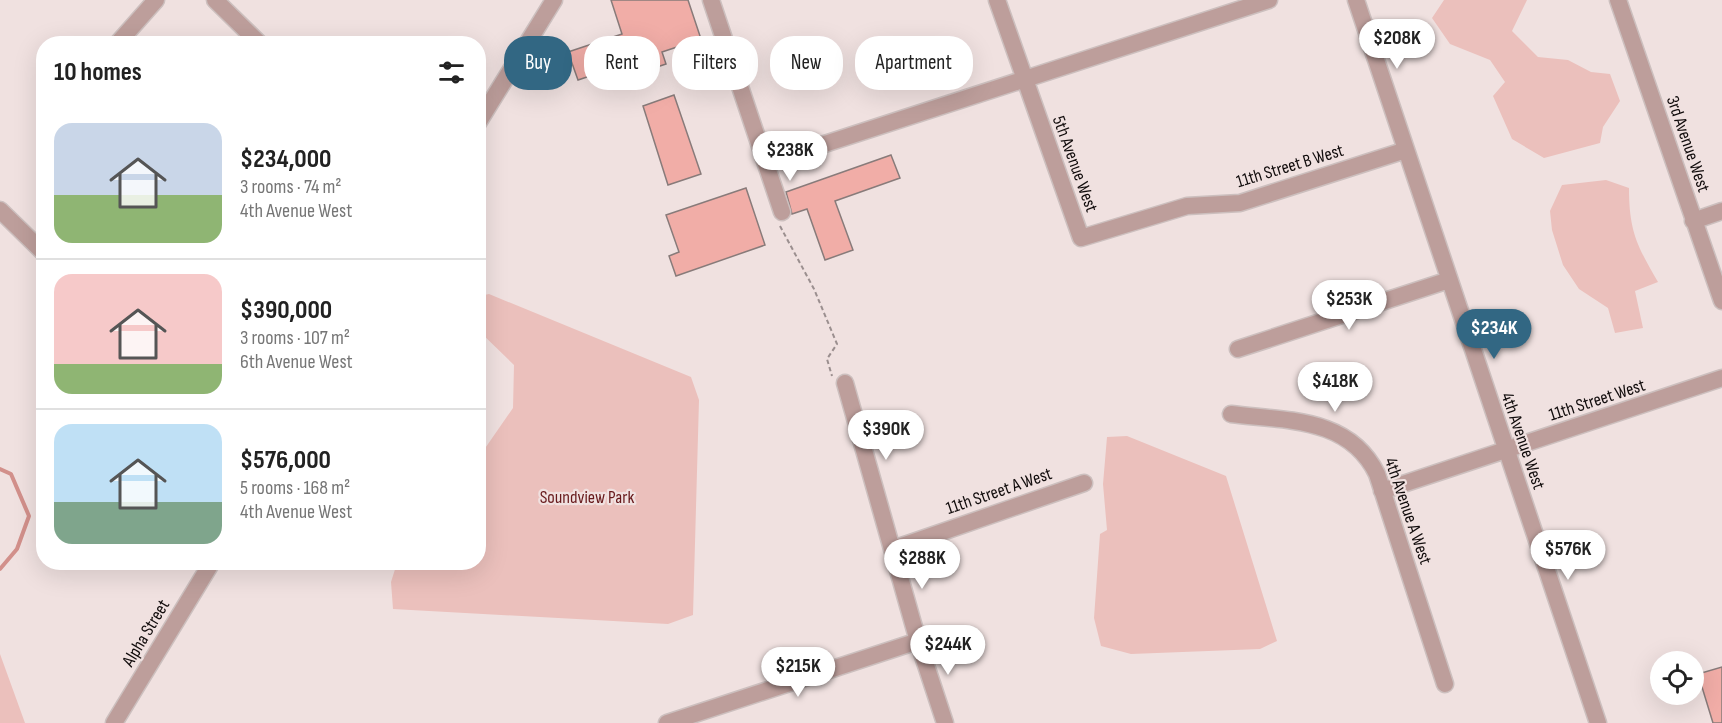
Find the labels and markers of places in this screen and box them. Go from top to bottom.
pin: $208K [1355,19,1439,70]
pin: $238K [748,131,832,182]
pin: $253K [1307,280,1391,331]
pin: $234K [1452,309,1536,360]
pin: $418K [1293,362,1377,413]
pin: $390K [844,410,928,461]
pin: $576K [1526,530,1610,581]
pin: $288K [880,539,964,590]
pin: $244K [906,625,990,676]
pin: $215K [756,647,840,698]

